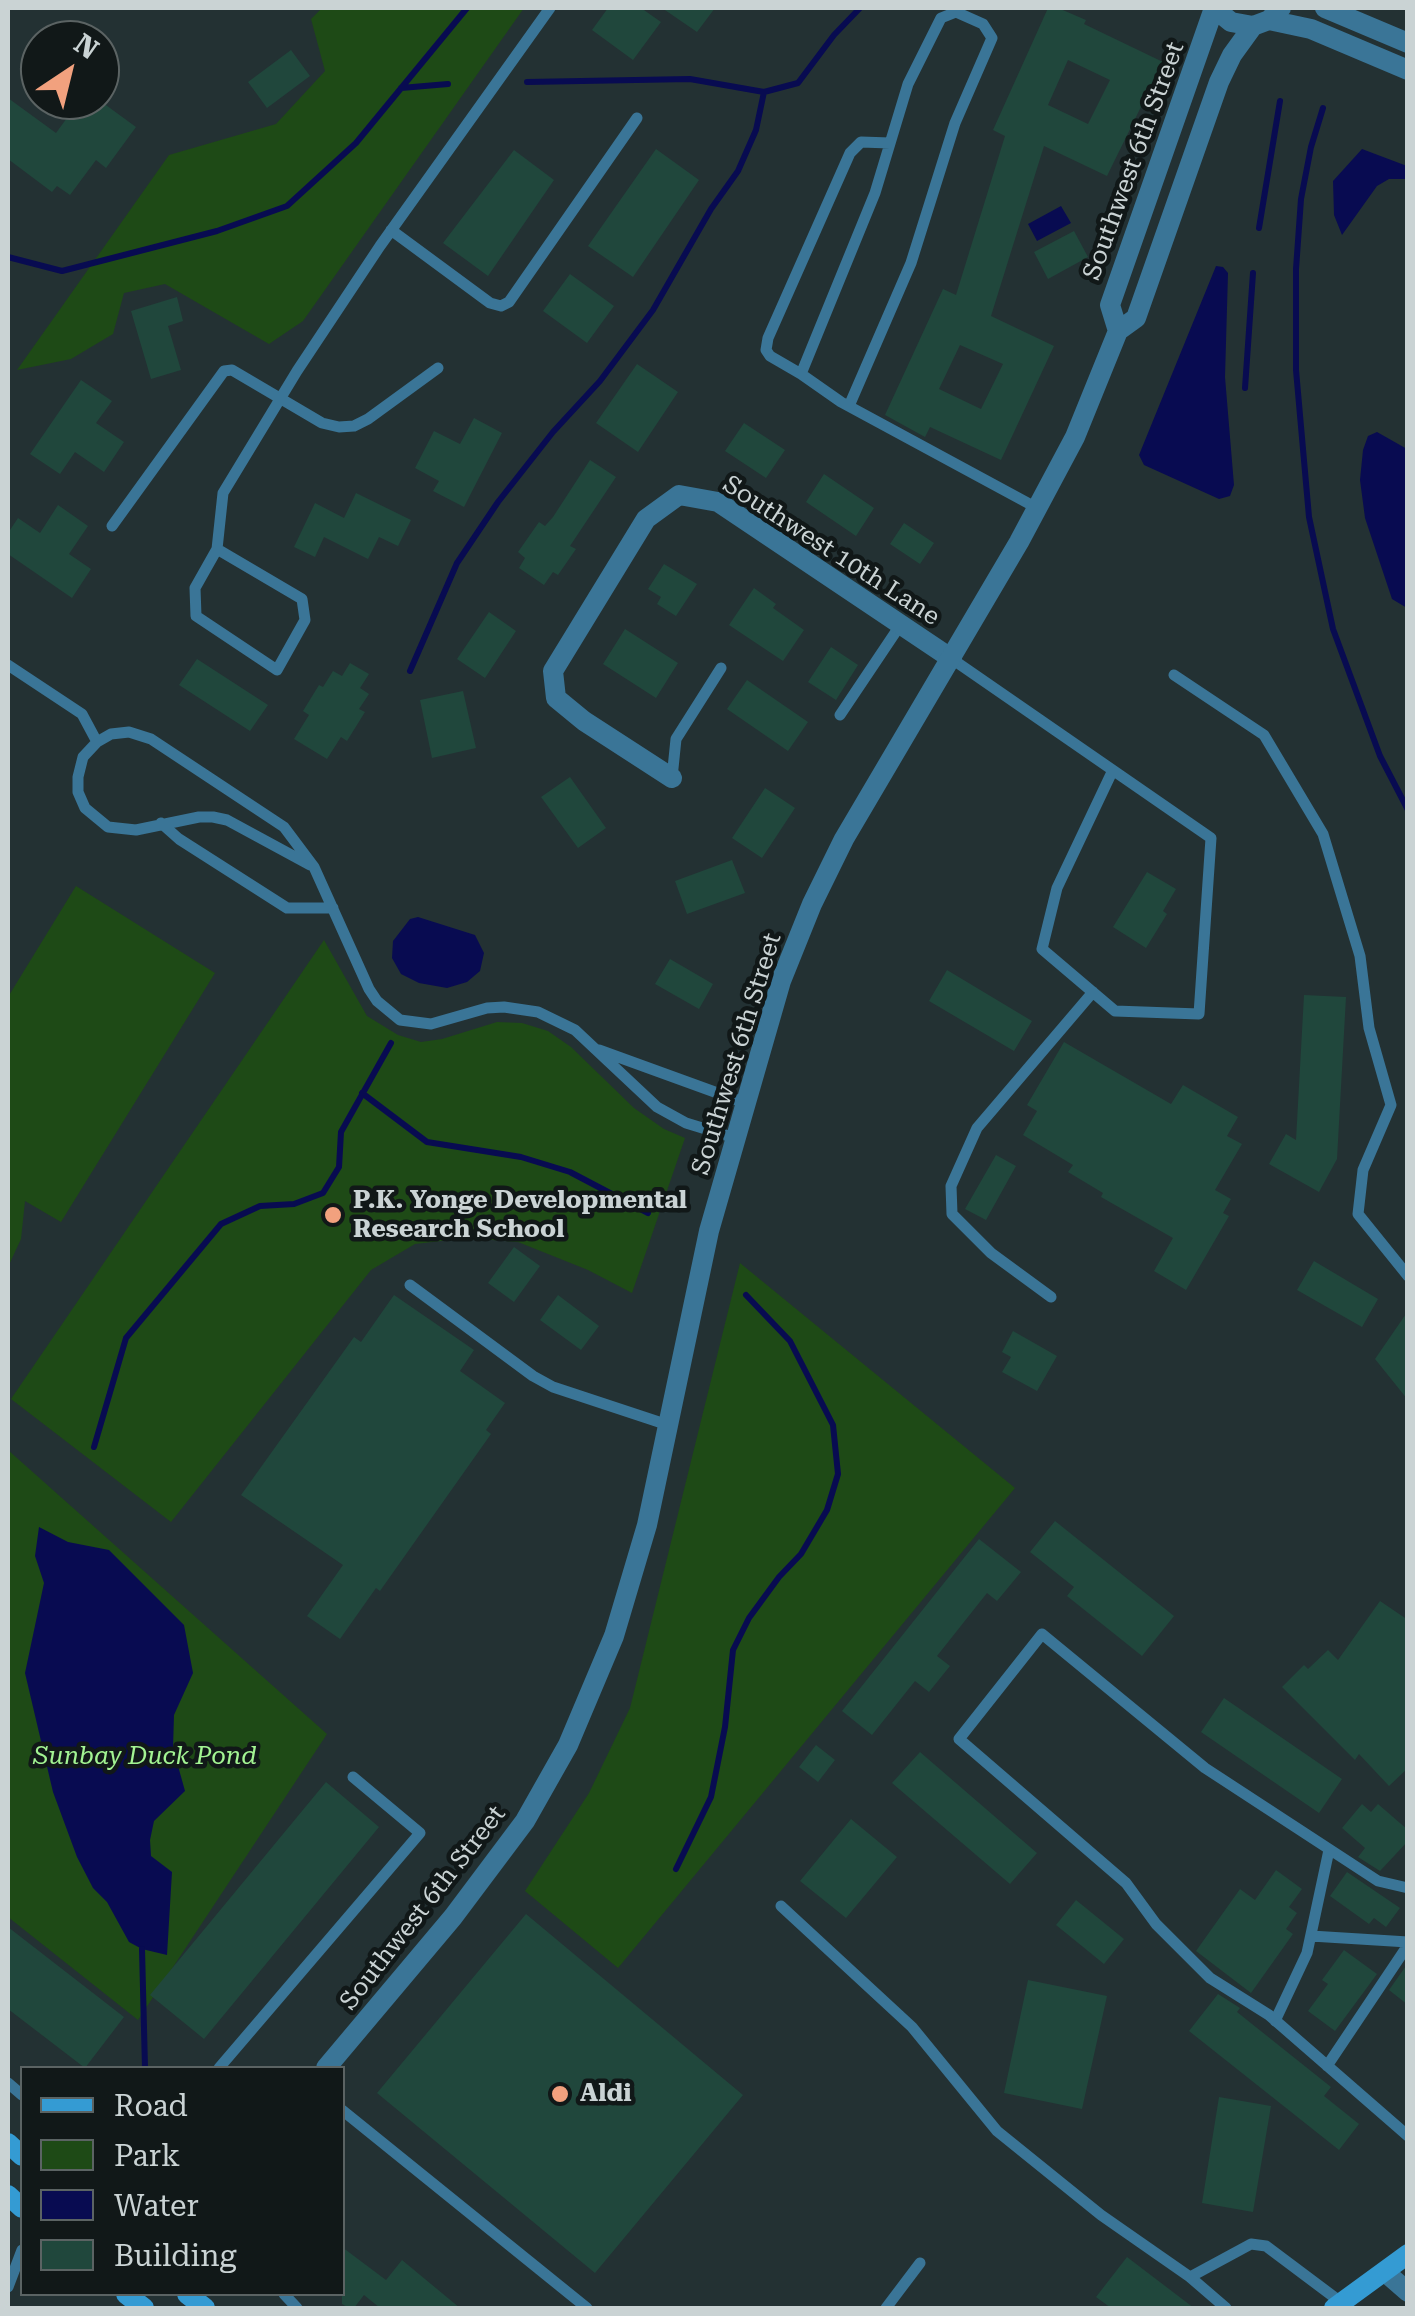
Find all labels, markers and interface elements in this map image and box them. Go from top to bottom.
north arrow [20,20,120,120]
text: N [68,27,105,66]
street label: Southwest 6th Street [1077,38,1191,284]
street label: Southwest 10th Lane [717,470,945,632]
street label: Southwest 6th Street [686,930,788,1178]
place label: P.K. Yonge Developmental Research School [353,1186,687,1245]
marker: P.K. Yonge Developmental Research School [322,1204,344,1226]
park label: Sunbay Duck Pond [33,1742,257,1772]
street label: Southwest 6th Street [334,1800,512,2016]
legend [20,2066,345,2296]
place label: Aldi [580,2079,631,2109]
marker: Aldi [549,2083,571,2105]
text: Road [114,2088,188,2123]
text: Park [114,2138,180,2173]
text: Water [114,2188,199,2223]
text: Building [114,2238,237,2273]

